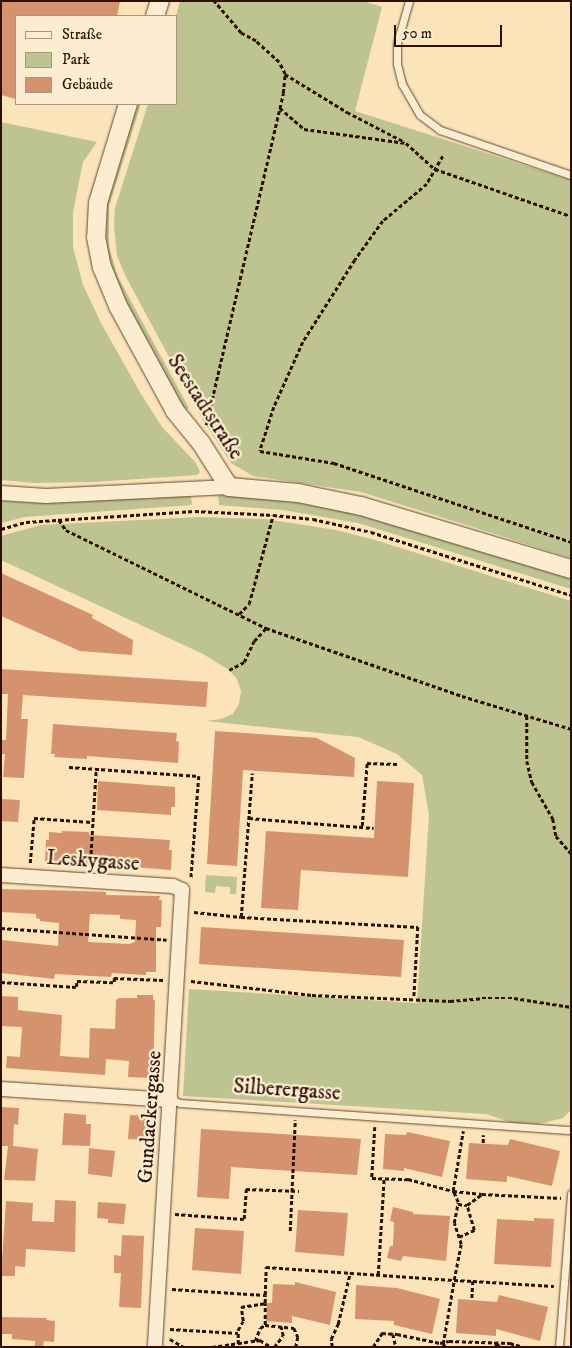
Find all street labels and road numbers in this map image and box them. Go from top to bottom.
street label: Seestadtstraße [162,350,248,464]
street label: Leskygasse [46,845,140,877]
street label: Gundackergasse [133,1050,167,1184]
street label: Silberergasse [233,1074,341,1106]

